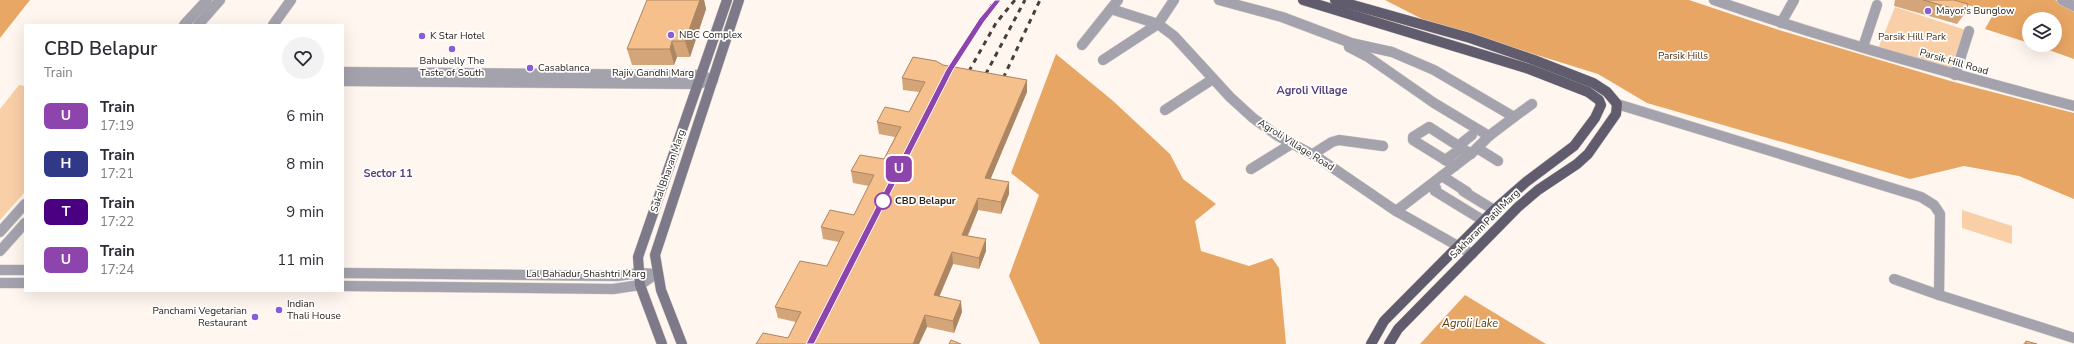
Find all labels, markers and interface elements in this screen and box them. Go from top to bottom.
place label: Mayor's Bunglow [1936,4,2015,18]
marker: Mayor's Bunglow [1923,6,1933,16]
map controls [2022,12,2062,52]
button: layers [2022,12,2062,52]
place label: NBC Complex [679,28,743,42]
place label: K Star Hotel [430,29,485,43]
marker: NBC Complex [666,30,676,40]
park label: Parsik Hill Park [1878,30,1947,44]
marker: K Star Hotel [417,31,427,41]
text: CBD Belapur [44,36,157,62]
button: heart [282,37,324,79]
marker: Bahubelly The Taste of South [447,44,457,54]
street label: Parsik Hill Road [1918,45,1990,79]
park label: Parsik Hills [1658,49,1708,63]
place label: Bahubelly The Taste of South [419,54,485,80]
place label: Casablanca [538,61,590,75]
marker: Casablanca [525,63,535,73]
text: Train [44,64,73,82]
street label: Rajiv Gandhi Marg [612,66,694,80]
district label: Agroli Village [1277,83,1347,98]
text: Train [100,97,135,117]
text: U [61,106,71,125]
text: 6 min [286,106,324,126]
street label: Agroli Village Road [1255,116,1337,174]
text: 17:19 [100,117,134,135]
street label: Sakal Bhavan Marg [647,128,689,214]
text: Train [100,145,135,165]
text: H [61,154,71,173]
text: 8 min [286,154,324,174]
line badge: U [886,156,912,182]
text: U [894,159,904,178]
text: 17:21 [100,165,134,183]
district label: Sector 11 [363,166,413,181]
street label: Sakharam Patil Marg [1447,186,1523,262]
marker: CBD Belapur [874,192,892,210]
text: Train [100,193,135,213]
place label: CBD Belapur [895,194,956,208]
text: T [62,202,70,221]
text: 9 min [286,202,324,222]
text: 17:22 [100,213,134,231]
text: Train [100,241,135,261]
text: U [61,250,71,269]
text: 11 min [277,250,324,270]
text: 17:24 [100,261,134,279]
street label: Lal Bahadur Shashtri Marg [526,267,646,281]
place label: Indian Thali House [287,297,341,323]
place label: Panchami Vegetarian Restaurant [152,304,247,330]
marker: Indian Thali House [274,305,284,315]
marker: Panchami Vegetarian Restaurant [250,312,260,322]
water label: Agroli Lake [1441,316,1498,331]

